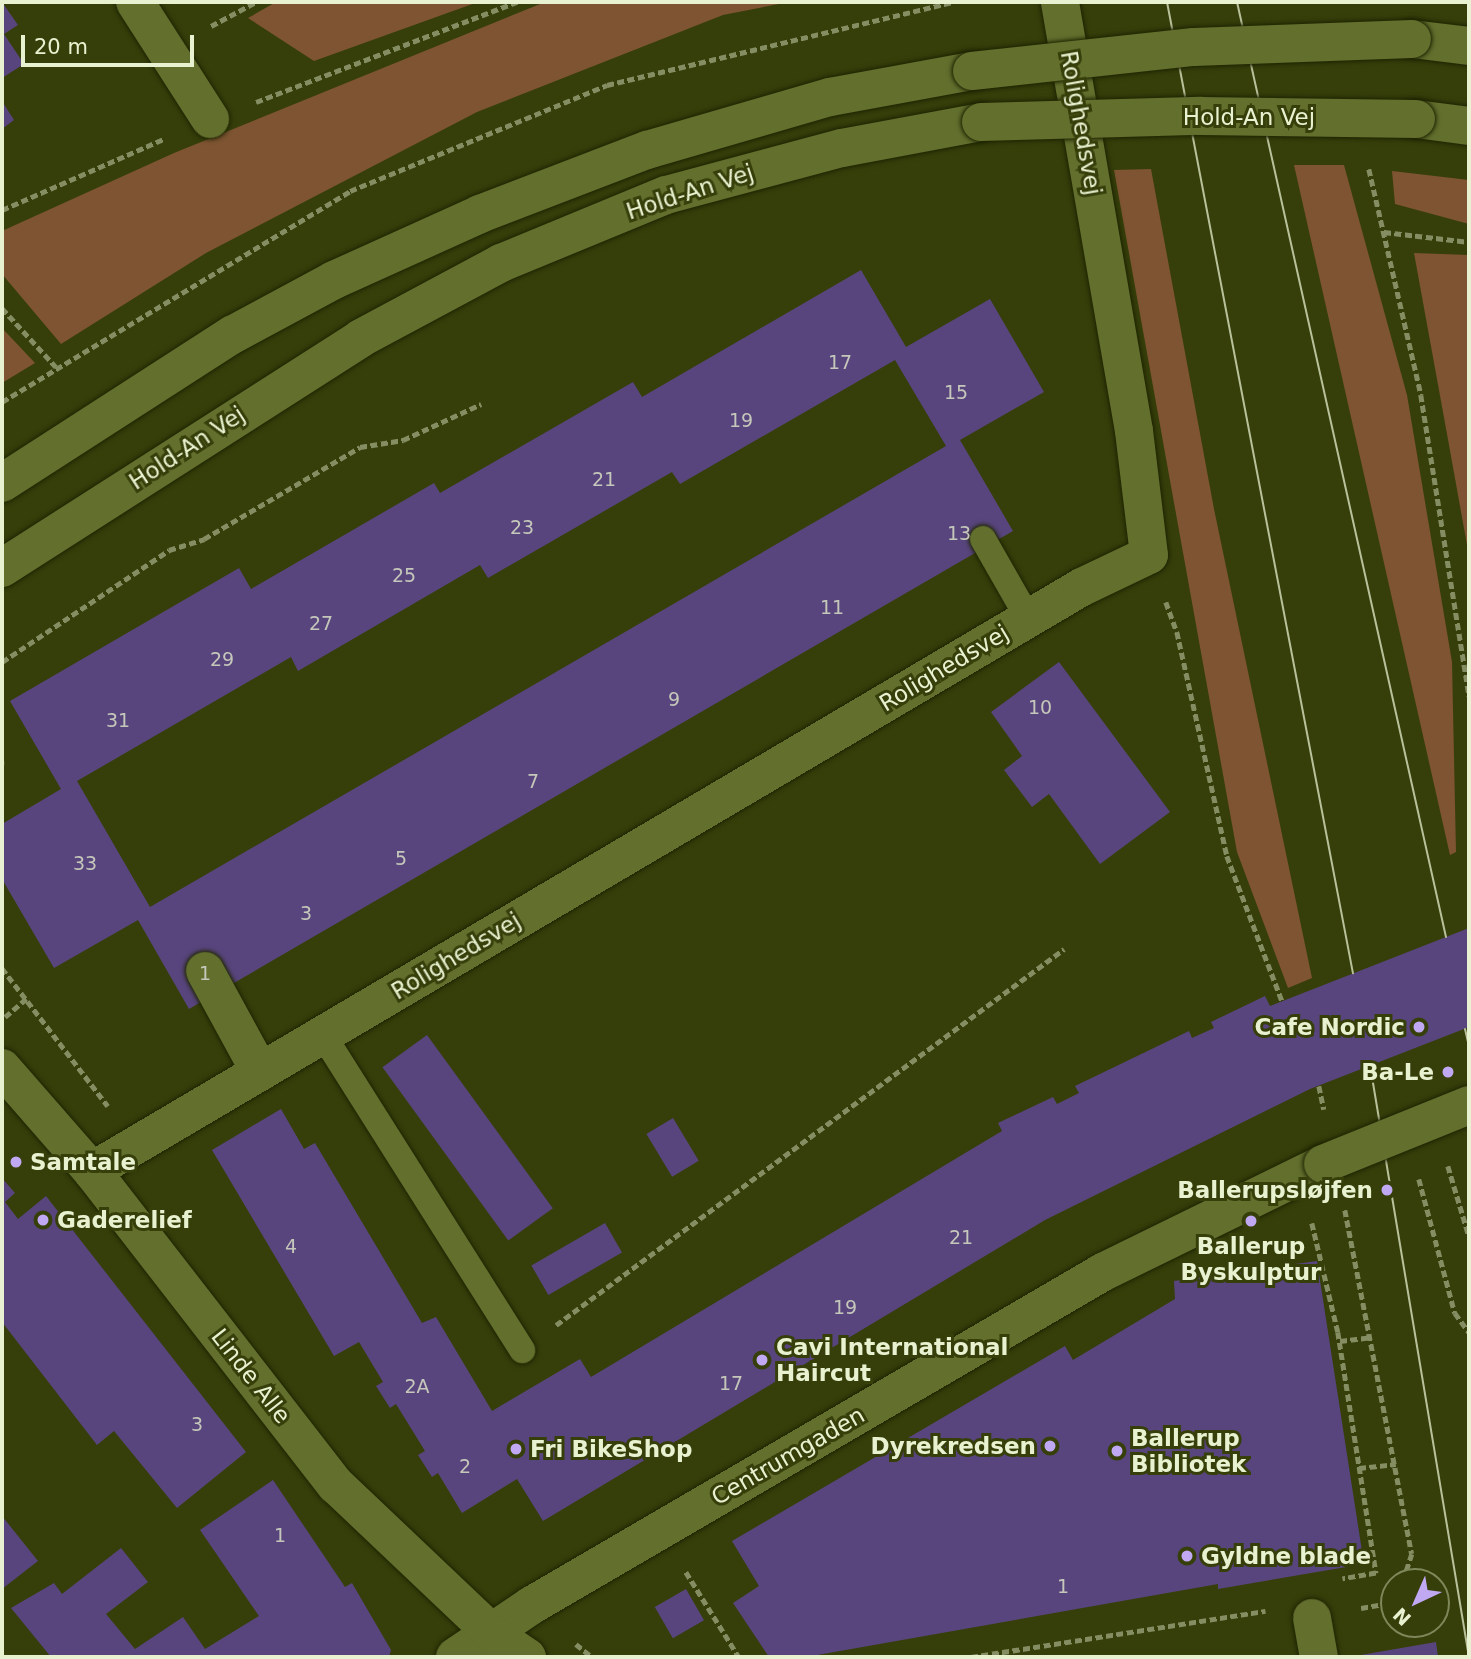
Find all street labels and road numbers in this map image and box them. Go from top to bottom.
street label: Rolighedsvej [1055,49,1107,197]
street label: Hold-An Vej [1183,103,1315,131]
street label: Hold-An Vej [623,158,757,226]
street label: Hold-An Vej [124,400,250,496]
street label: Rolighedsvej [874,619,1014,717]
street label: Rolighedsvej [386,907,526,1005]
street label: Linde Alle [205,1323,297,1429]
street label: Centrumgaden [707,1401,869,1511]

